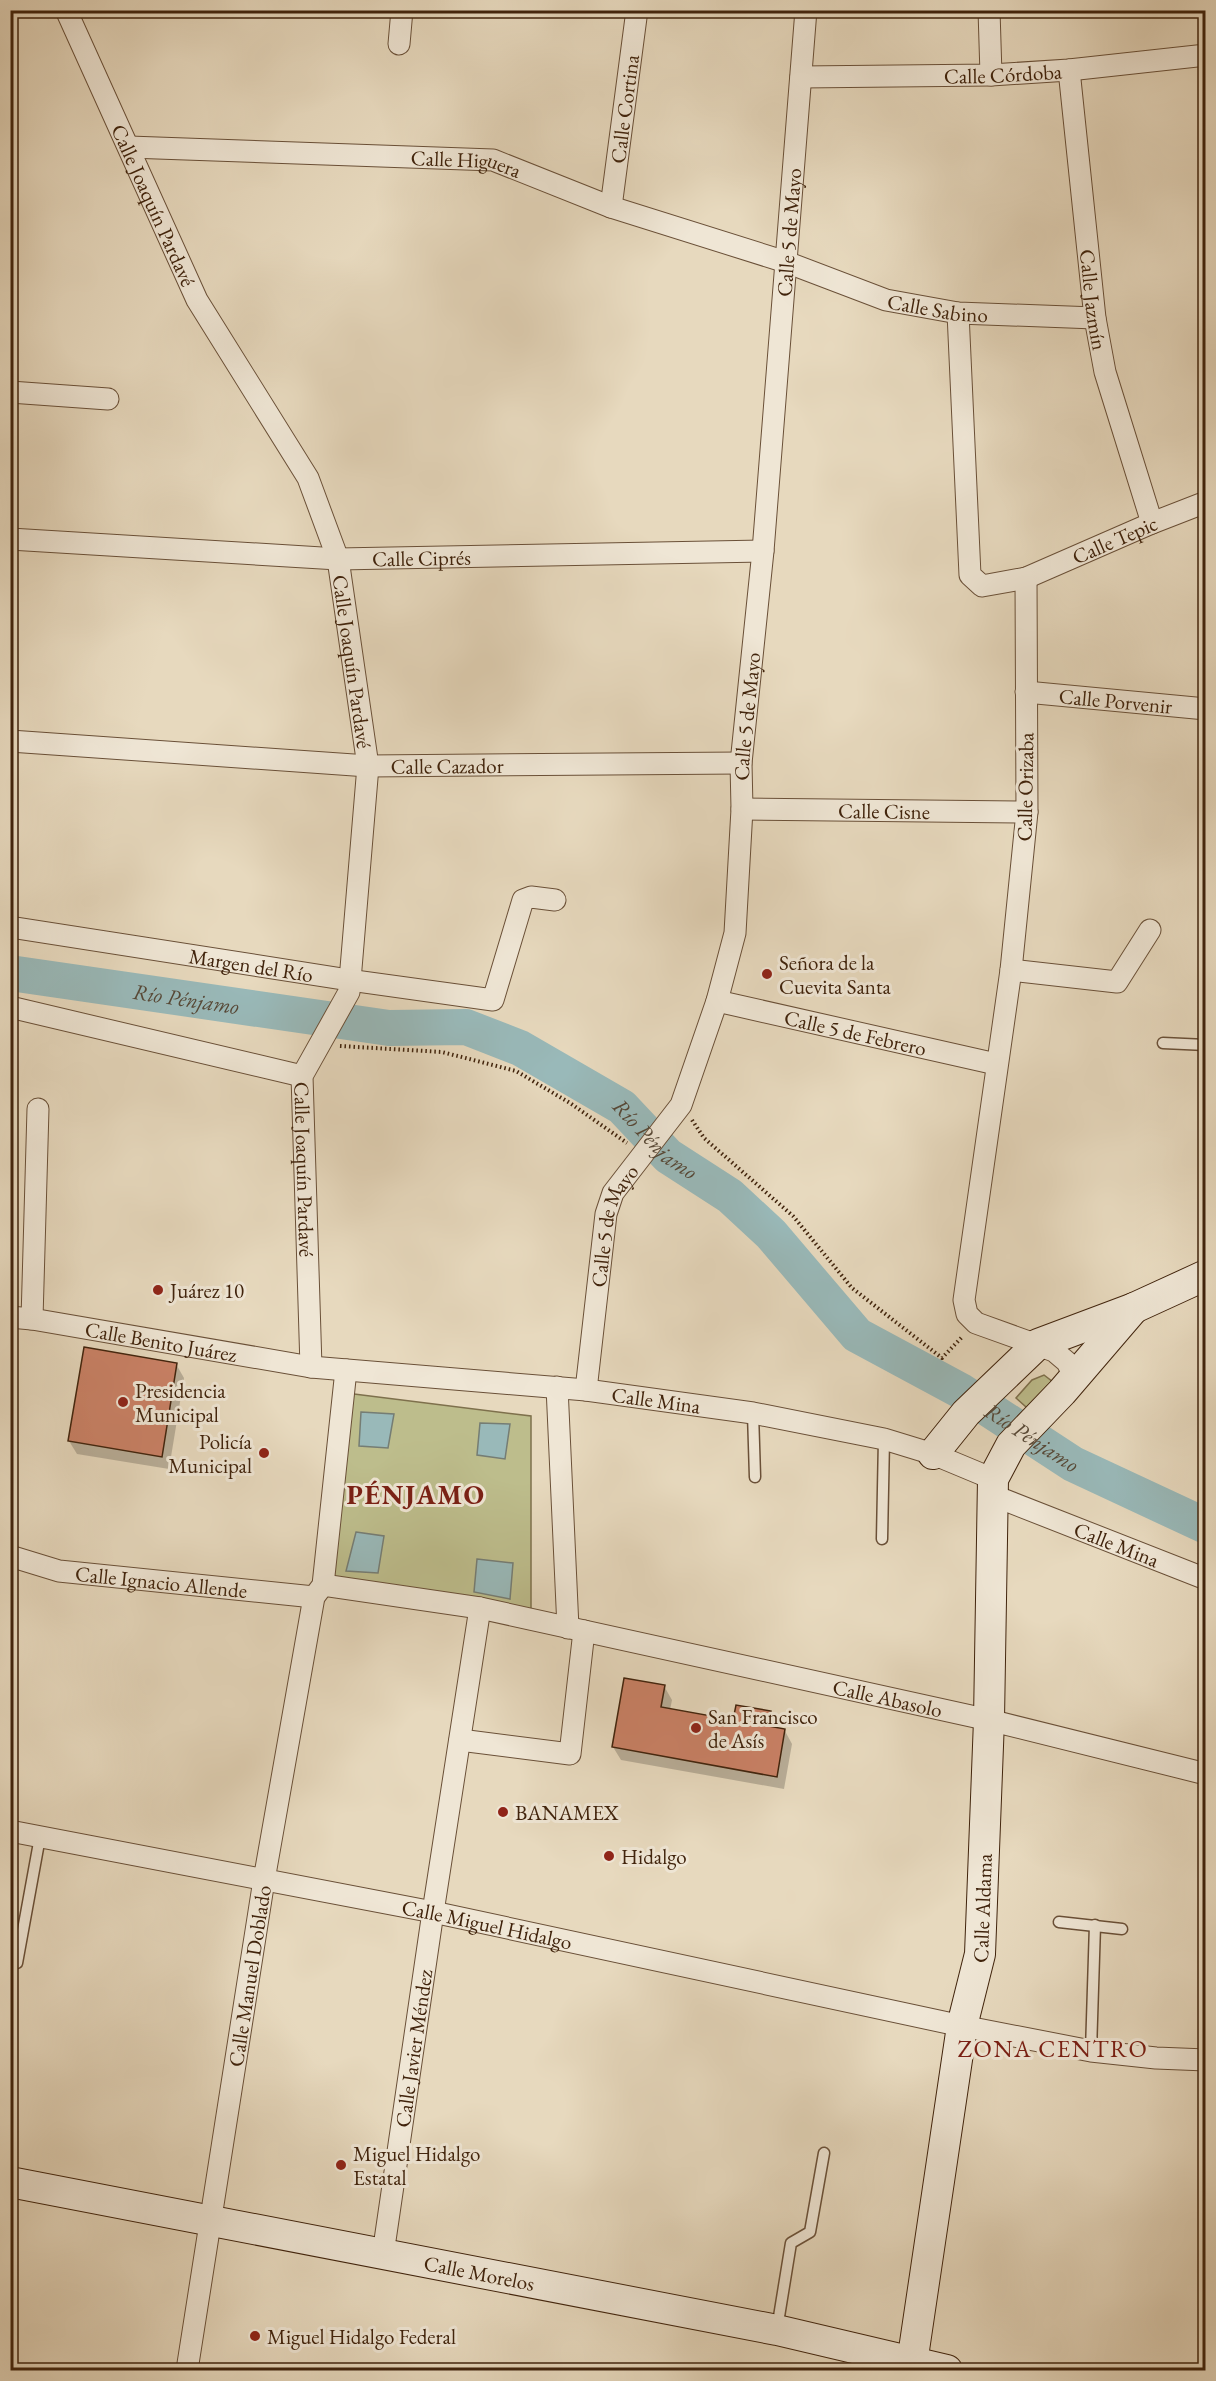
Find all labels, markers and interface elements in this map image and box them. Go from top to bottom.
street label: Calle Cortina [603,52,645,165]
street label: Calle Córdoba [944,57,1063,89]
street label: Calle Joaquín Pardavé [106,120,202,290]
street label: Calle Higuera [410,144,526,184]
street label: Calle 5 de Mayo [770,167,807,298]
street label: Calle Jazmín [1074,248,1114,352]
street label: Calle Sabino [885,287,988,328]
street label: Calle Tepic [1068,509,1161,570]
street label: Calle Ciprés [372,543,471,572]
street label: Calle Joaquín Pardavé [327,573,379,750]
street label: Calle 5 de Mayo [727,651,766,781]
street label: Calle Porvenir [1058,682,1174,719]
street label: Calle Orizaba [1011,732,1039,842]
street label: Calle Cazador [390,751,504,779]
street label: Calle Cisne [838,797,930,824]
street label: Margen del Río [187,942,315,988]
place label: Señora de la Cuevita Santa [779,949,892,1000]
marker: Señora de la Cuevita Santa [760,967,774,981]
water label: Río Pénjamo [131,977,241,1021]
street label: Calle 5 de Febrero [782,1003,929,1061]
street label: Calle Joaquín Pardavé [289,1081,321,1257]
water label: Río Pénjamo [607,1092,703,1186]
street label: Calle 5 de Mayo [584,1158,644,1289]
place label: Juárez 10 [168,1277,244,1304]
marker: Juárez 10 [151,1283,165,1297]
street label: Calle Benito Juárez [83,1315,239,1368]
place label: Presidencia Municipal [135,1377,226,1428]
street label: Calle Mina [610,1380,703,1419]
marker: Presidencia Municipal [116,1395,130,1409]
water label: Río Pénjamo [979,1396,1083,1479]
place label: Policía Municipal [168,1428,253,1479]
marker: Policía Municipal [257,1446,271,1460]
district label: PÉNJAMO [347,1477,485,1512]
street label: Calle Mina [1070,1515,1164,1573]
street label: Calle Ignacio Allende [74,1559,248,1604]
street label: Calle Abasolo [830,1673,945,1723]
place label: San Francisco de Asís [708,1703,818,1754]
marker: San Francisco de Asís [689,1721,703,1735]
place label: BANAMEX [515,1799,619,1826]
marker: BANAMEX [496,1805,510,1819]
place label: Hidalgo [621,1843,687,1870]
marker: Hidalgo [602,1849,616,1863]
street label: Calle Aldama [965,1852,997,1966]
street label: Calle Manuel Doblado [221,1883,277,2069]
street label: Calle Miguel Hidalgo [400,1893,575,1955]
street label: Calle Javier Méndez [388,1967,438,2129]
district label: ZONA CENTRO [958,2033,1148,2064]
place label: Miguel Hidalgo Estatal [353,2140,480,2191]
marker: Miguel Hidalgo Estatal [334,2158,348,2172]
street label: Calle Morelos [422,2249,537,2296]
place label: Miguel Hidalgo Federal [267,2323,456,2350]
marker: Miguel Hidalgo Federal [248,2329,262,2343]

